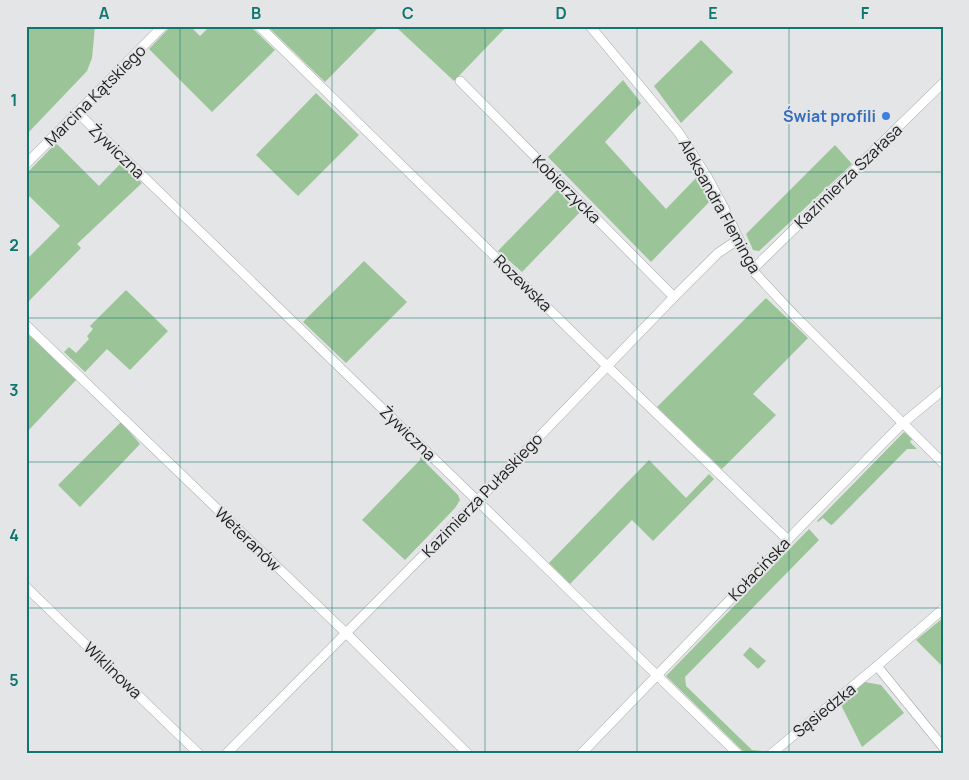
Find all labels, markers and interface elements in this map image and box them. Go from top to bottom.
text: A [99,2,110,24]
text: B [251,2,261,24]
text: C [402,2,414,24]
text: D [555,2,567,24]
text: E [708,2,718,24]
text: F [861,2,870,24]
street label: Marcina Kątskiego [39,39,151,151]
text: 1 [10,89,18,111]
place label: Świat profili [783,105,876,127]
marker: Świat profili [880,110,892,122]
street label: Żywiczna [84,119,150,183]
street label: Kazimierza Szałasa [789,119,907,233]
street label: Aleksandra Fleminga [674,135,766,277]
street label: Kobierzycka [528,150,606,228]
text: 2 [9,234,19,256]
street label: Rozewska [489,250,557,316]
text: 3 [9,379,19,401]
street label: Żywiczna [375,401,441,465]
street label: Kazimierza Pułaskiego [417,428,547,562]
street label: Weteranów [210,502,286,576]
text: 4 [9,524,19,546]
street label: Kołacińska [723,533,795,605]
street label: Wiklinowa [79,637,147,703]
text: 5 [9,669,19,691]
street label: Sąsiedzka [788,678,860,742]

